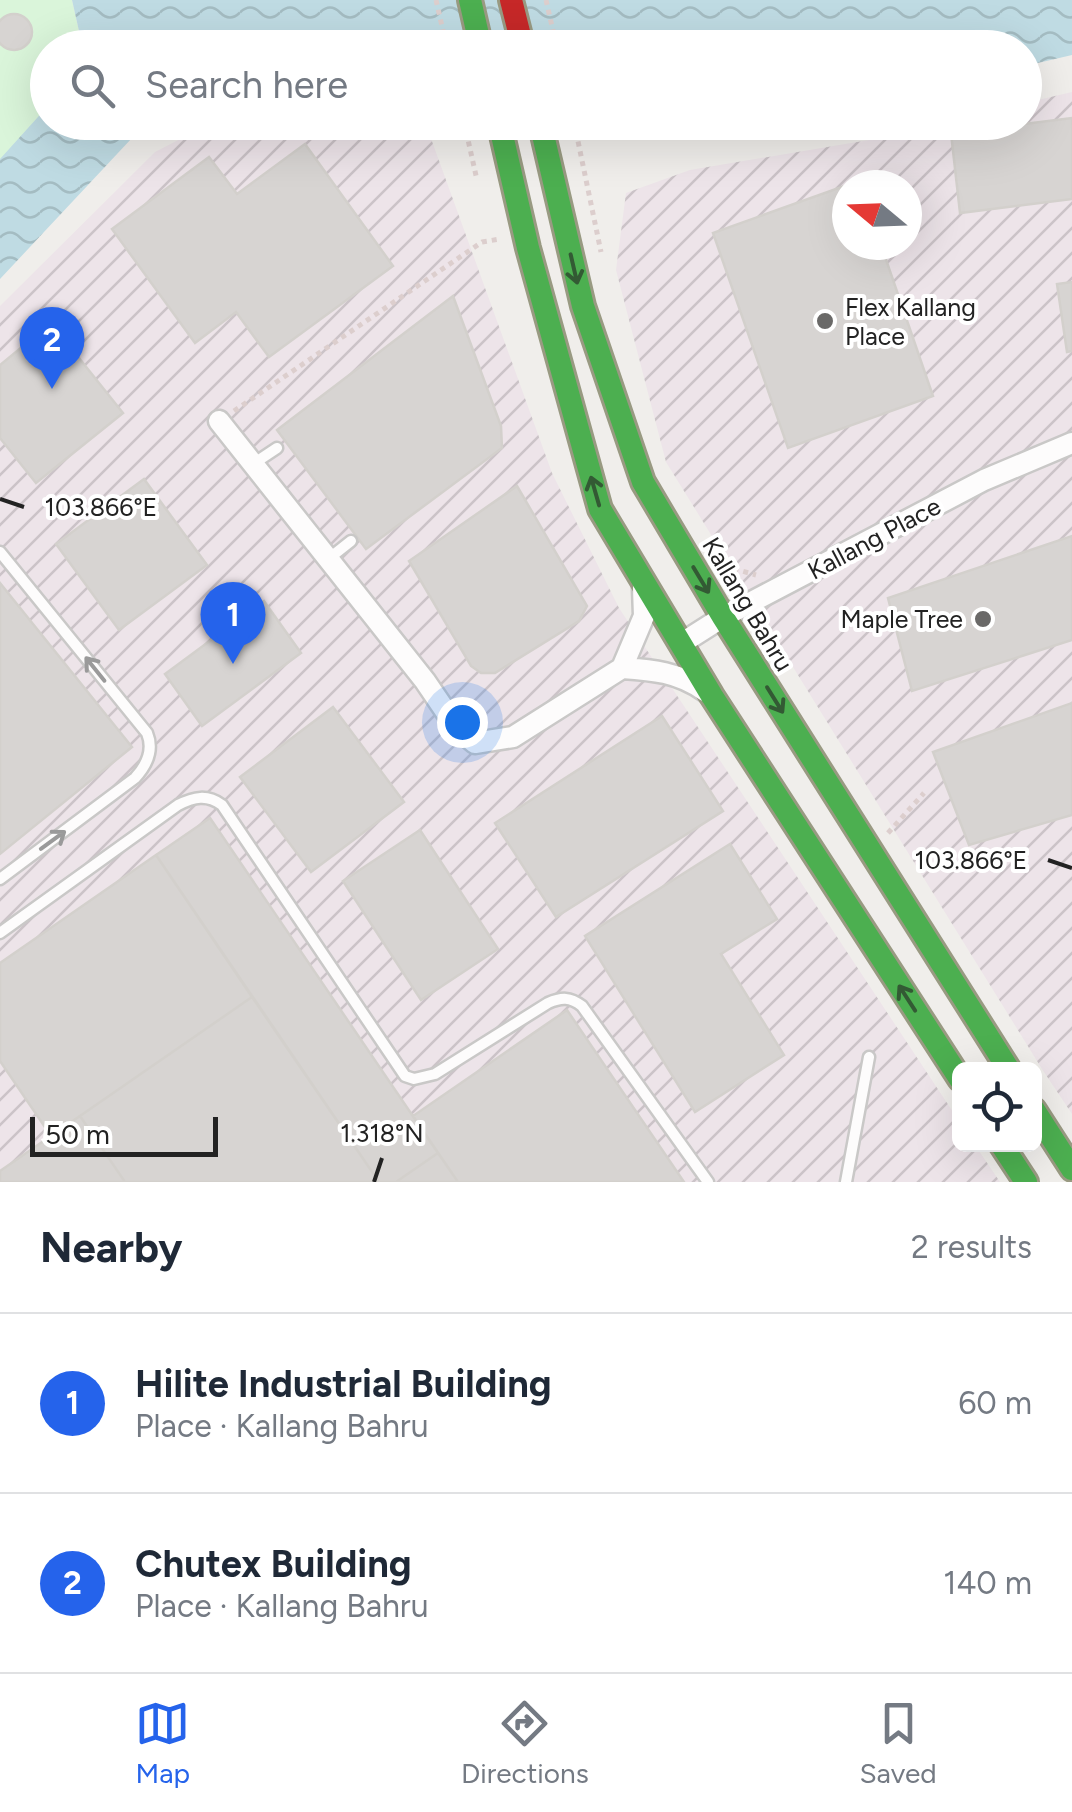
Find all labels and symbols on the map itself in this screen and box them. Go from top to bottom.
north arrow [832,170,922,260]
one-way arrow [566,252,584,284]
place label: Flex Kallang Place [845,292,976,351]
pin: 2 [20,306,84,389]
marker: Flex Kallang Place [814,310,836,332]
one-way arrow [585,476,604,507]
street label: Kallang Place [802,490,946,586]
text: 103.866°E [45,492,157,522]
street label: Kallang Bahru [696,532,800,676]
one-way arrow [691,565,711,594]
pin: 1 [200,582,266,664]
place label: Maple Tree [841,604,963,634]
marker: Maple Tree [972,608,994,630]
one-way arrow [85,656,106,683]
one-way arrow [764,685,785,714]
your location [437,697,488,748]
one-way arrow [39,830,67,851]
text: 103.866°E [915,845,1027,875]
one-way arrow [896,984,917,1012]
scale bar [30,1112,218,1156]
text: 1.318°N [340,1118,424,1148]

